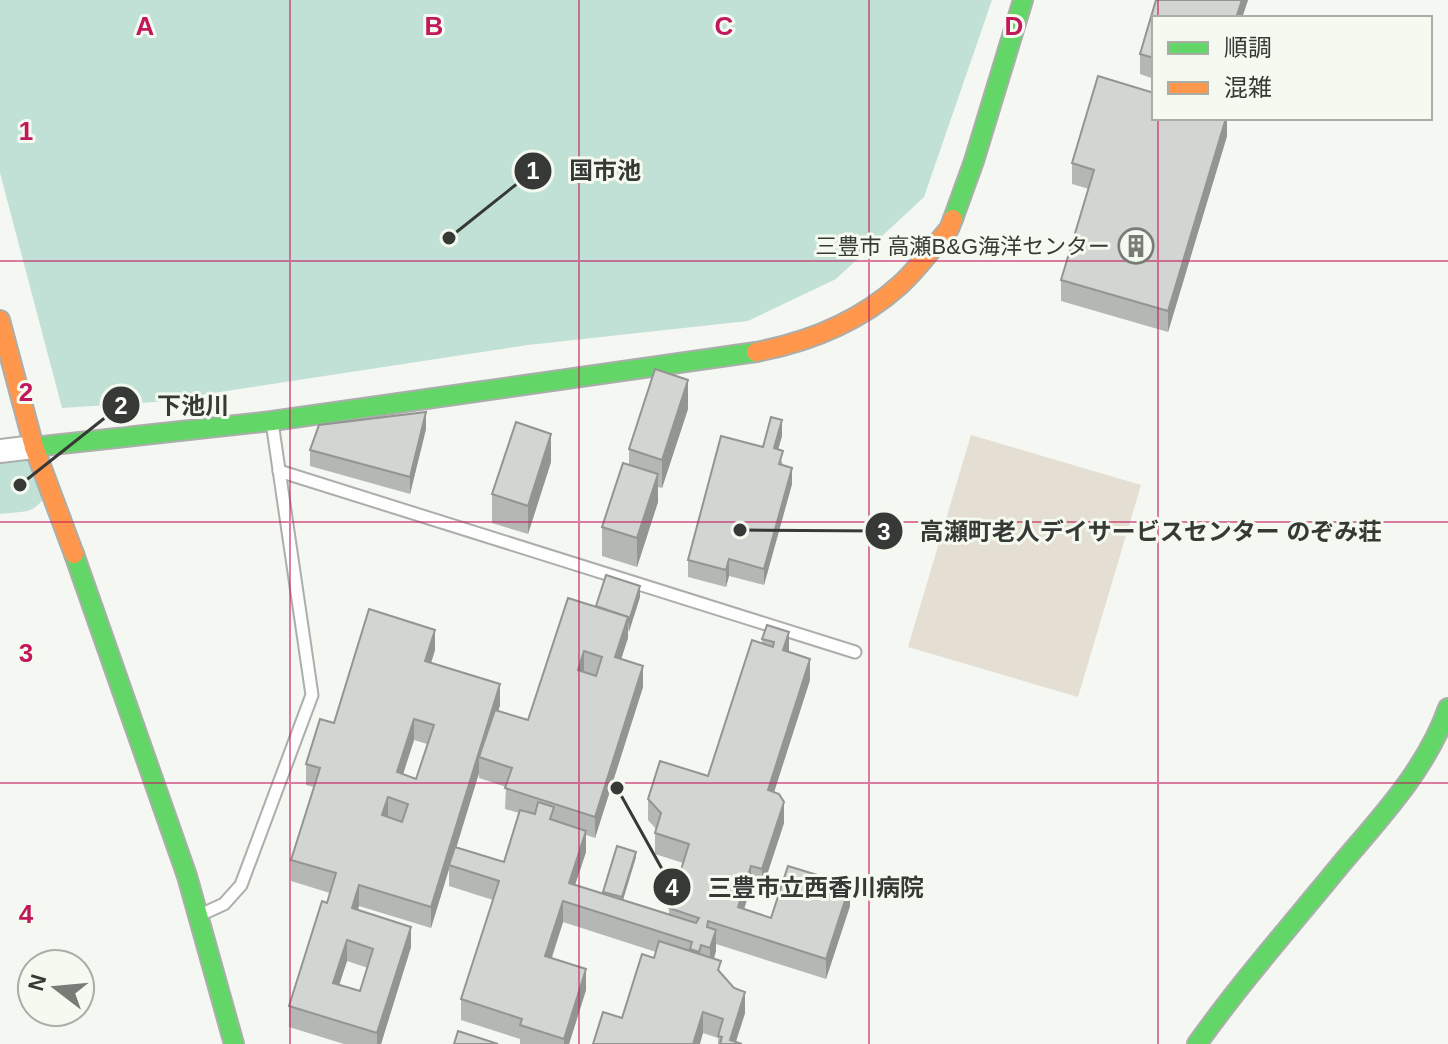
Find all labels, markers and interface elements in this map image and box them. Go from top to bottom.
text: A [136,11,155,41]
text: B [425,11,443,41]
text: C [715,11,734,41]
text: D [1005,11,1023,41]
legend [1152,16,1432,120]
text: 順調 [1224,34,1272,61]
text: 混雑 [1224,74,1272,101]
text: 1 [19,116,33,146]
callout: 国市池 [513,147,657,195]
text: 1 [526,157,540,184]
text: 国市池 [569,157,641,184]
building icon: 三豊市 高瀬B&G海洋センター [1117,227,1155,265]
place label: 三豊市 高瀬B&G海洋センター [815,234,1110,259]
text: 2 [19,377,33,407]
callout: 下池川 [101,381,245,429]
text: 2 [114,392,128,419]
text: 下池川 [157,392,229,419]
callout: 高瀬町老人デイサービスセンター のぞみ荘 [864,507,1398,555]
text: 3 [877,518,891,545]
text: 高瀬町老人デイサービスセンター のぞみ荘 [920,518,1382,545]
text: 3 [19,638,33,668]
callout: 三豊市立西香川病院 [652,863,940,911]
text: 4 [665,874,679,901]
text: 三豊市立西香川病院 [708,874,924,901]
text: 4 [19,899,34,929]
north arrow [16,948,96,1028]
text: N [23,972,51,994]

